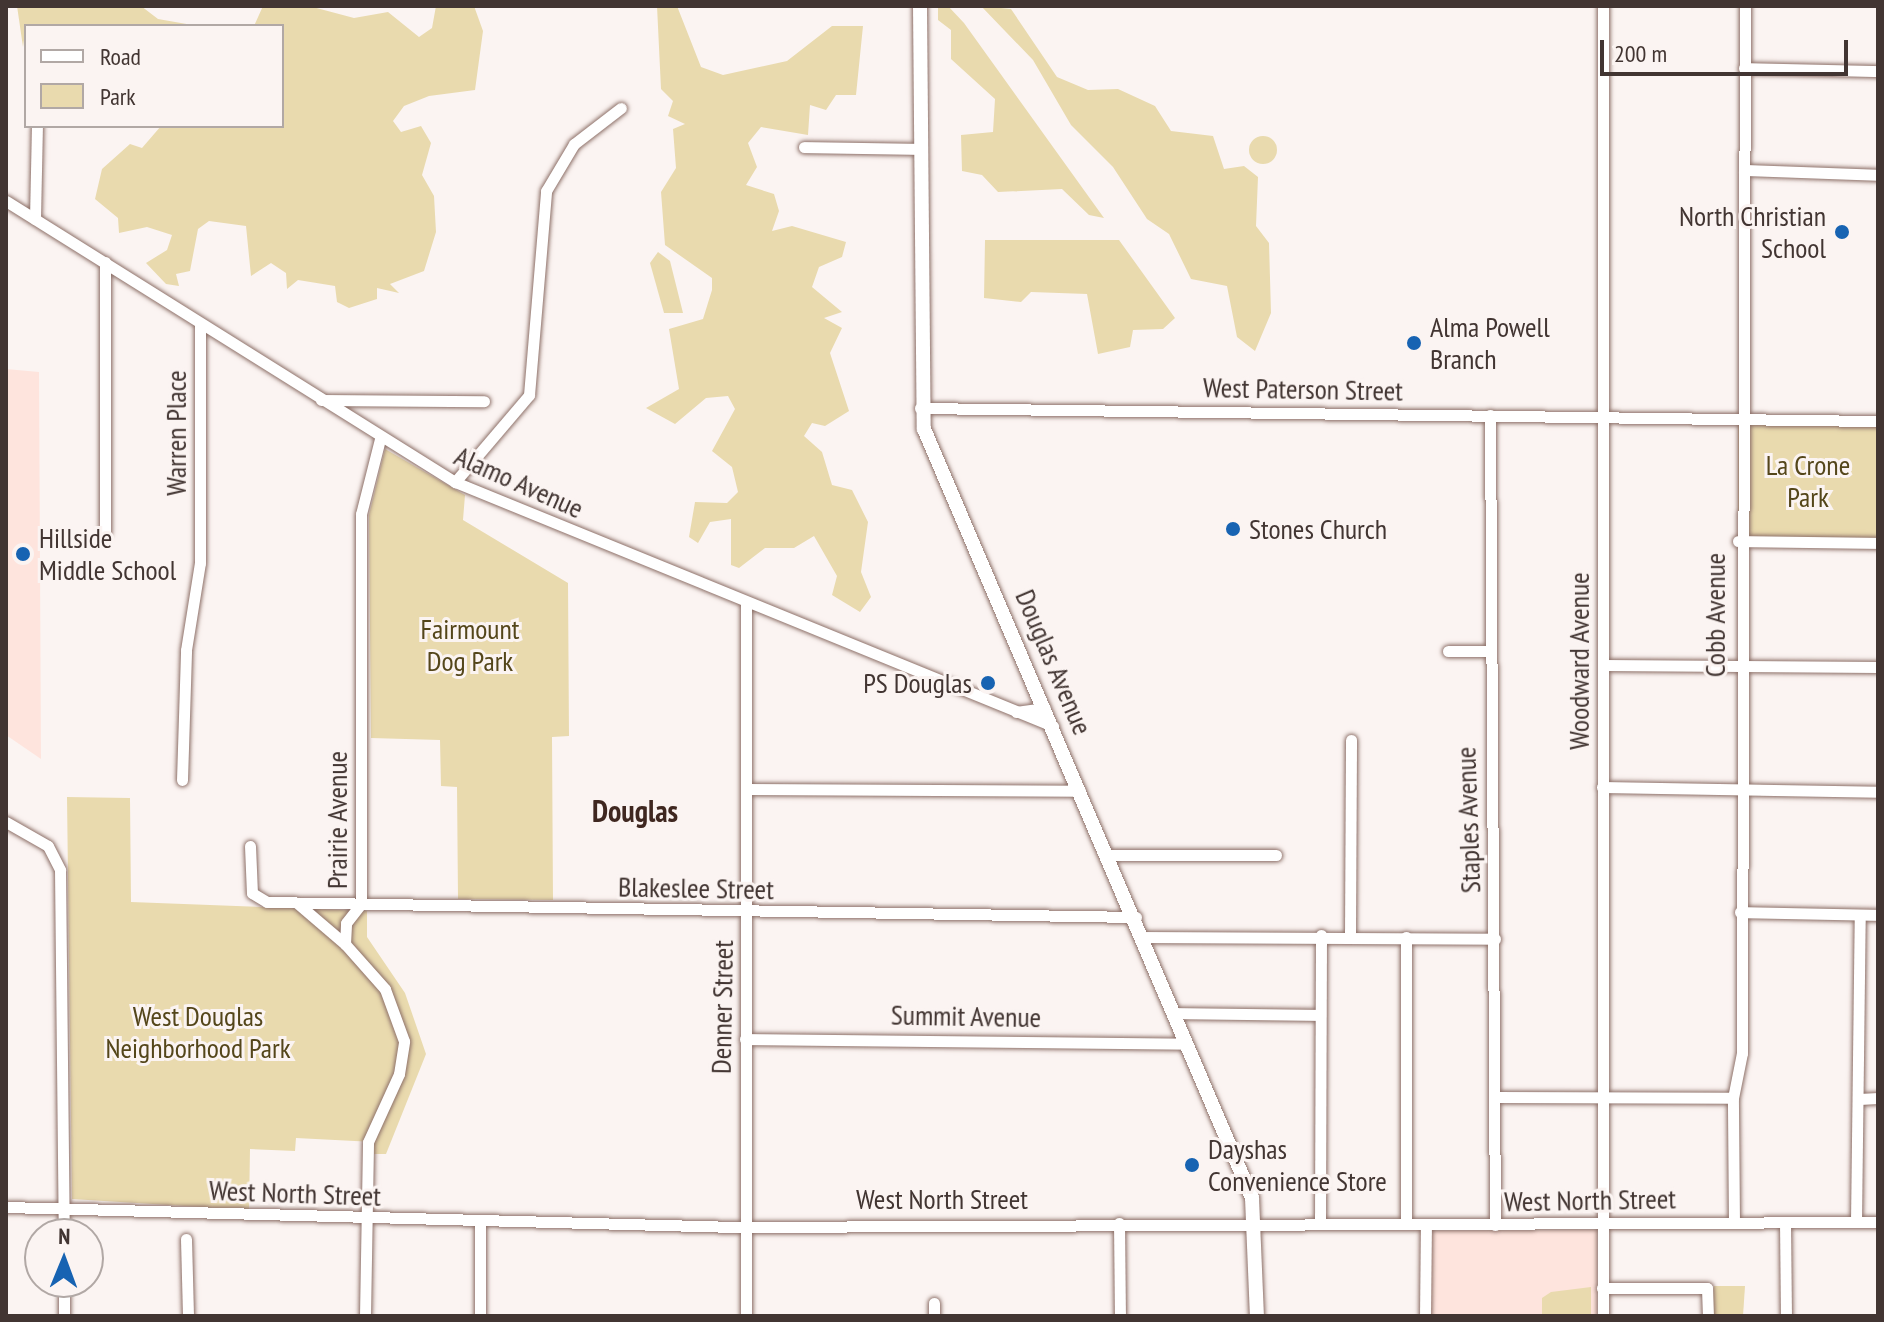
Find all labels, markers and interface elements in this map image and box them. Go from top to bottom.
legend [24,24,284,128]
scale bar [1604,24,1852,74]
text: 200 m [1614,38,1667,69]
text: Road [100,41,141,72]
text: Park [100,81,136,112]
place label: North Christian School [1679,199,1826,265]
marker: North Christian School [1833,223,1851,241]
place label: Alma Powell Branch [1430,310,1550,376]
marker: Alma Powell Branch [1405,334,1423,352]
street label: Warren Place [159,370,193,496]
street label: West Paterson Street [1203,370,1403,408]
street label: Alamo Avenue [449,439,589,525]
park label: La Crone Park [1766,448,1850,514]
place label: Stones Church [1249,512,1387,546]
marker: Stones Church [1224,520,1242,538]
place label: Hillside Middle School [39,521,176,587]
marker: Hillside Middle School [14,545,32,563]
street label: Cobb Avenue [1698,552,1732,678]
street label: Woodward Avenue [1562,572,1596,750]
street label: Douglas Avenue [1008,584,1100,740]
park label: Fairmount Dog Park [421,612,519,678]
place label: PS Douglas [863,666,972,700]
marker: PS Douglas [979,674,997,692]
street label: Staples Avenue [1449,746,1487,894]
street label: Prairie Avenue [320,751,354,889]
district label: Douglas [592,793,678,829]
street label: Blakeslee Street [618,870,774,906]
street label: Denner Street [704,940,740,1074]
street label: Summit Avenue [890,998,1042,1034]
park label: West Douglas Neighborhood Park [105,999,291,1065]
place label: Dayshas Convenience Store [1208,1132,1387,1198]
marker: Dayshas Convenience Store [1183,1156,1201,1174]
street label: West North Street [209,1173,381,1213]
street label: West North Street [856,1182,1028,1216]
street label: West North Street [1504,1182,1676,1218]
north arrow [24,1218,104,1298]
text: N [58,1222,71,1250]

